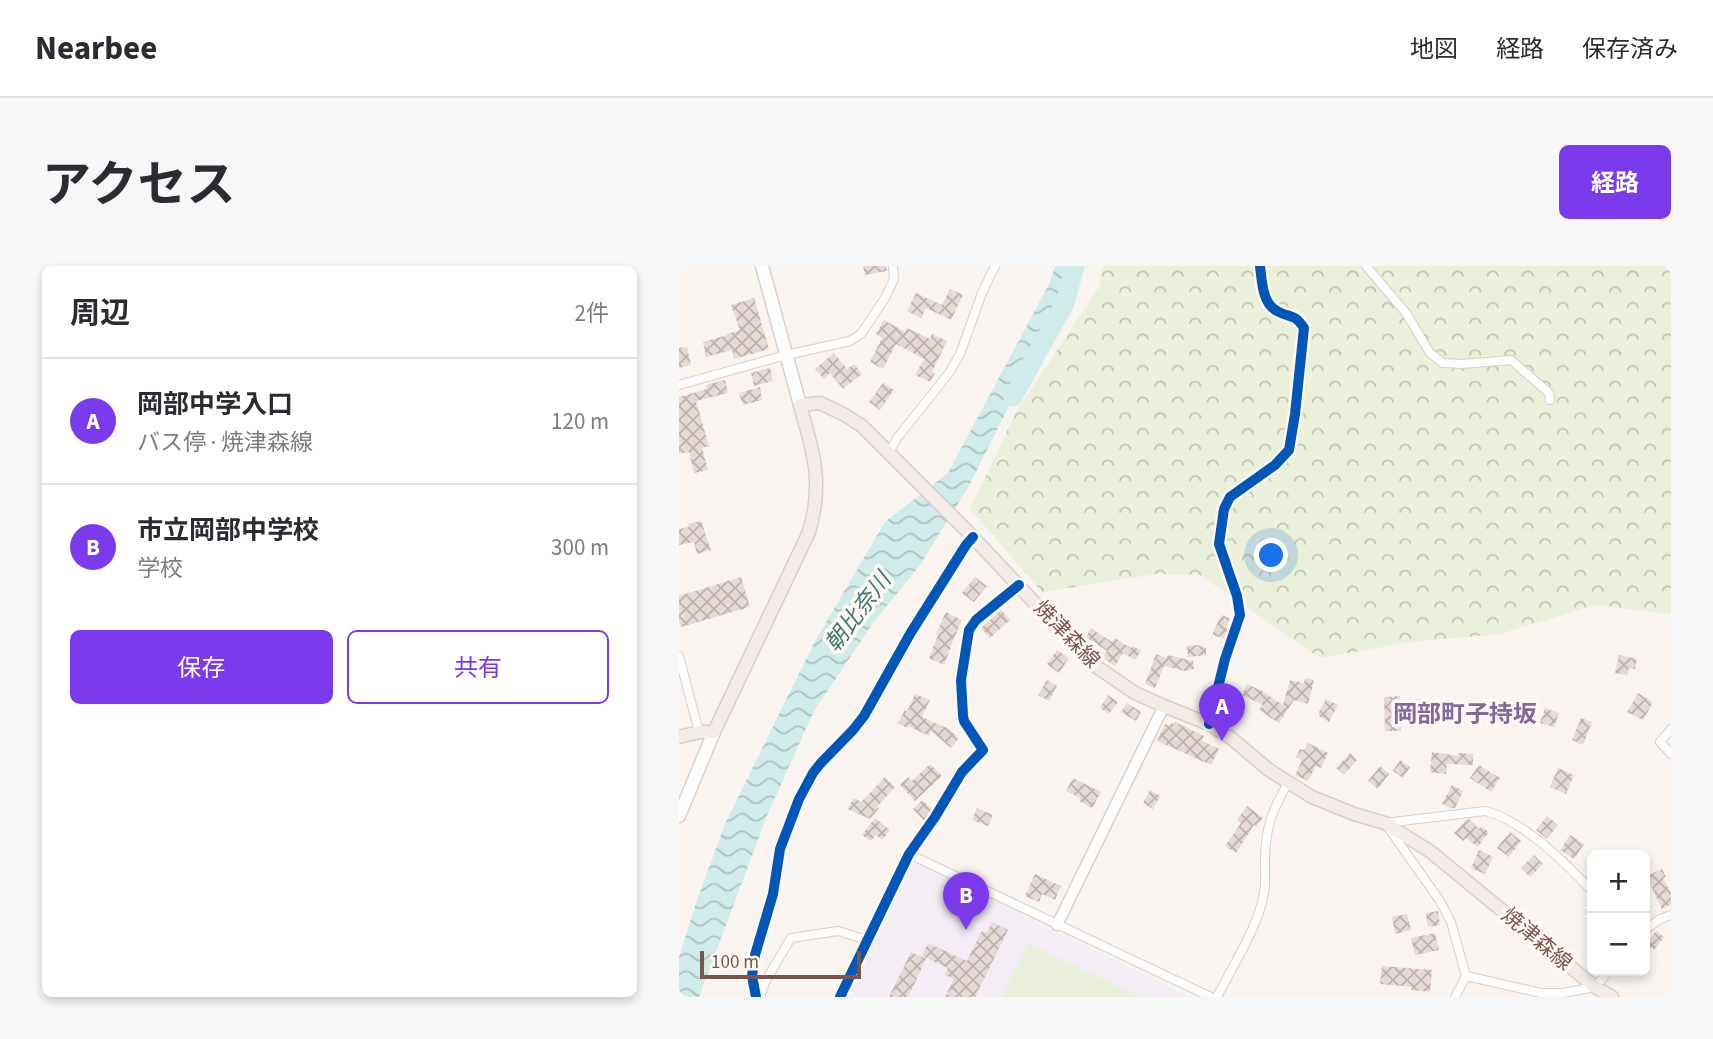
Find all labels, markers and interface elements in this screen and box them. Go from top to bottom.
text: Nearbee [35,25,157,72]
text: 地図 [1410,32,1458,67]
text: 経路 [1496,32,1544,67]
text: 保存済み [1582,32,1678,67]
button: 経路 [1559,145,1671,219]
text: アクセス [42,151,236,221]
text: 周辺 [70,292,130,335]
text: 2件 [575,297,609,330]
text: 岡部中学入口 [137,386,293,423]
text: A [86,405,100,438]
text: 120 m [551,405,609,438]
text: バス停 · 焼津森線 [137,426,313,459]
text: 市立岡部中学校 [137,512,319,549]
text: B [86,531,100,564]
text: 300 m [551,531,609,564]
your location [1254,538,1288,572]
text: 学校 [137,552,183,585]
water label: 朝比奈川 [817,563,901,659]
street label: 焼津森線 [1027,593,1107,675]
button: 保存 [70,630,333,704]
button: 共有 [347,630,609,704]
pin: A [1199,683,1245,741]
district label: 岡部町子持坂 [1393,697,1537,732]
map controls [1587,850,1650,976]
button: + [1587,850,1650,913]
pin: B [943,872,989,930]
street label: 焼津森線 [1495,901,1579,977]
button: − [1587,913,1650,976]
scale bar [700,948,861,980]
text: 100 m [711,949,759,976]

